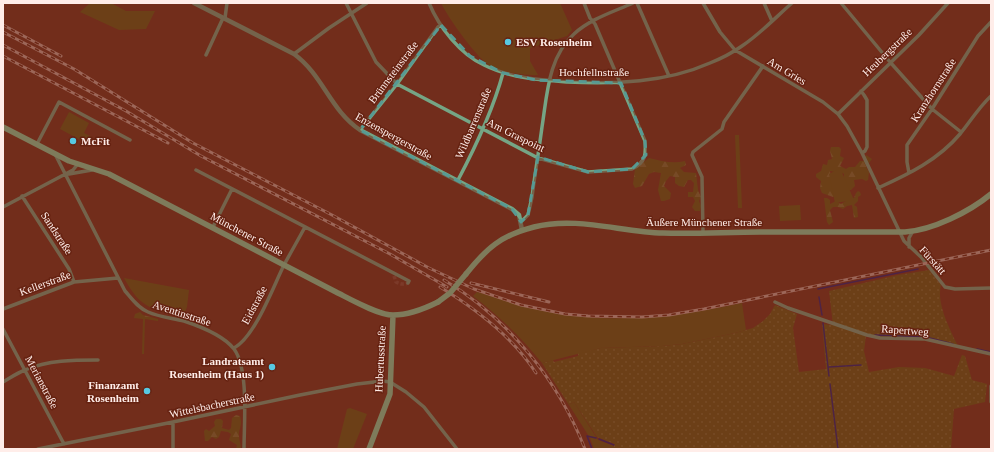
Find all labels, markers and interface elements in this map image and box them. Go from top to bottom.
street label: Heubergstraße [860,25,914,79]
place label: ESV Rosenheim [516,36,592,48]
marker: ESV Rosenheim [503,37,513,47]
street label: Brünnsteinstraße [366,39,420,105]
street label: Am Gries [765,55,809,87]
street label: Kranzhornstraße [908,56,958,124]
street label: Hochfellnstraße [559,66,629,78]
street label: Wildbarrenstraße [453,86,493,160]
street label: Enzenspergerstraße [354,110,435,162]
street label: Am Graspoint [485,116,547,154]
place label: McFit [81,135,110,147]
marker: McFit [68,136,78,146]
street label: Sandstraße [39,209,75,257]
street label: Münchener Straße [208,210,286,258]
street label: Äußere Münchener Straße [646,216,762,228]
street label: Fürstätt [917,243,949,277]
street label: Kellerstraße [18,268,72,298]
street label: Eidstraße [239,284,269,326]
street label: Aventinstraße [151,298,213,328]
street label: Rapertweg [881,322,930,338]
street label: Hubertusstraße [372,325,388,393]
street label: Merianstraße [23,354,61,411]
place label: Landratsamt Rosenheim (Haus 1) [169,355,264,381]
marker: Landratsamt Rosenheim (Haus 1) [267,362,277,372]
place label: Finanzamt Rosenheim [87,379,139,404]
marker: Finanzamt Rosenheim [142,386,152,396]
street label: Wittelsbacherstraße [168,390,256,420]

